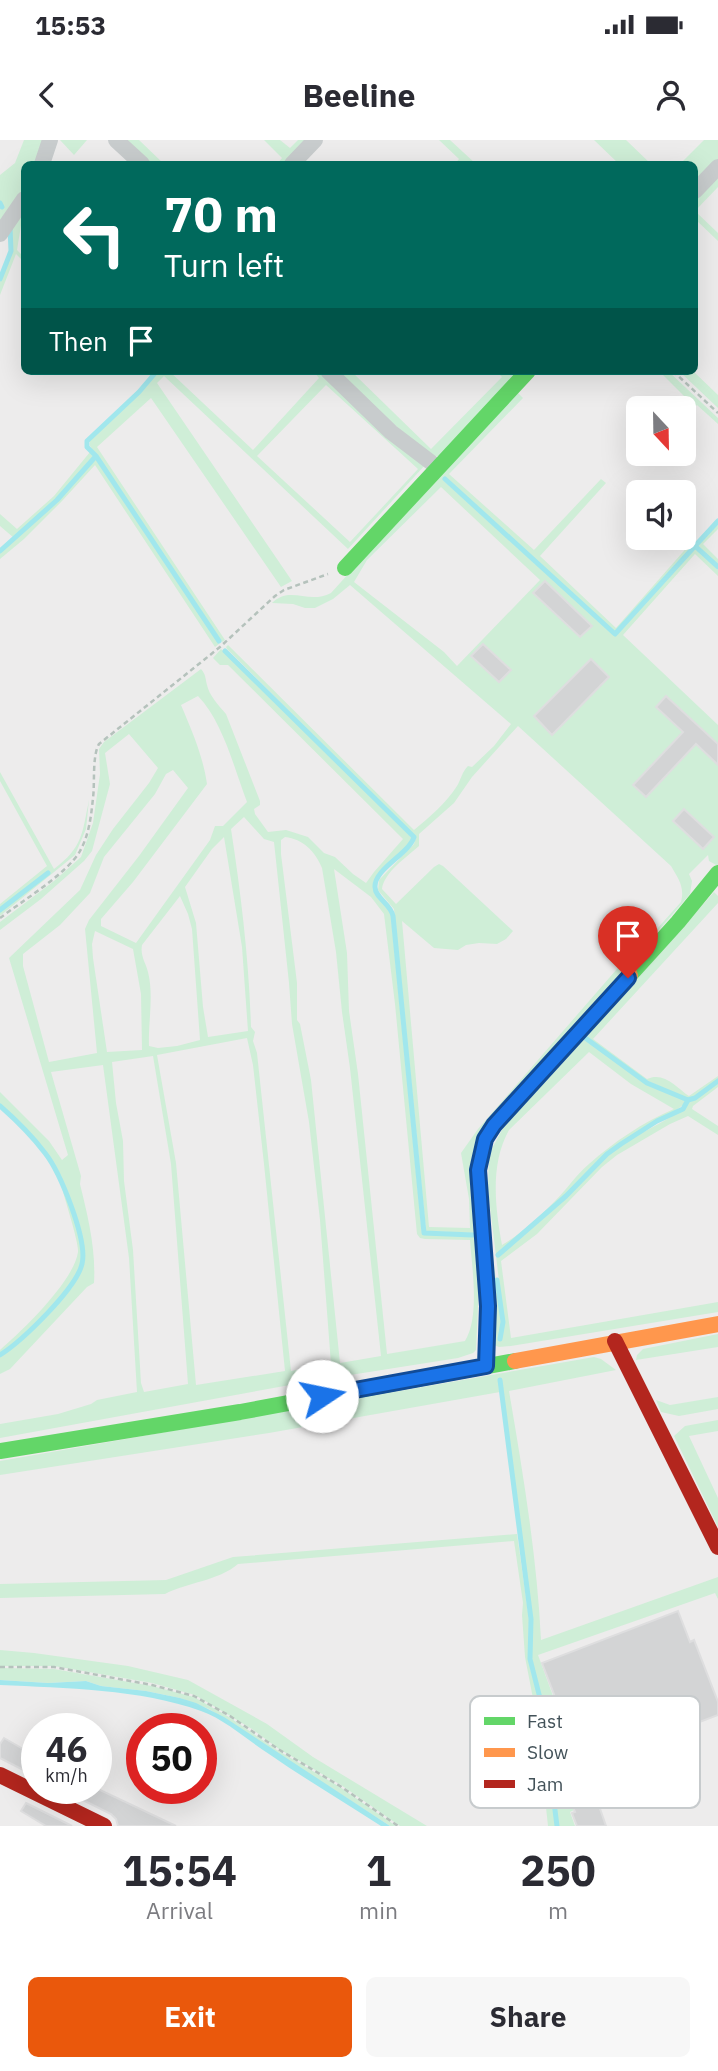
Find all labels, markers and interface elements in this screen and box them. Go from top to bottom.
text: 15:53 [35,8,106,42]
text: Beeline [302,74,416,116]
icon: back [28,76,66,114]
icon: person [652,76,690,114]
text: 70 m [164,182,278,245]
icon: left [49,189,140,280]
text: Turn left [164,244,284,286]
icon: arrive [122,322,160,360]
text: Then [49,324,108,358]
north arrow [626,396,696,466]
map controls [626,396,696,550]
button: sound [626,480,696,550]
pin [598,906,658,978]
icon: arrive [609,917,647,955]
position arrow [285,1359,359,1433]
legend [470,1696,700,1808]
text: Fast [527,1709,563,1733]
speed limit sign: 50 [126,1713,217,1804]
text: 46 [45,1726,88,1772]
text: Slow [527,1740,568,1764]
text: km/h [45,1764,88,1787]
text: Jam [527,1772,563,1796]
text: 15:54 [122,1843,237,1898]
text: 1 [366,1843,391,1898]
text: 250 [520,1843,596,1898]
text: Arrival [146,1895,213,1925]
text: min [359,1895,398,1925]
text: m [548,1895,568,1925]
button: Exit [28,1977,352,2057]
button: Share [366,1977,690,2057]

